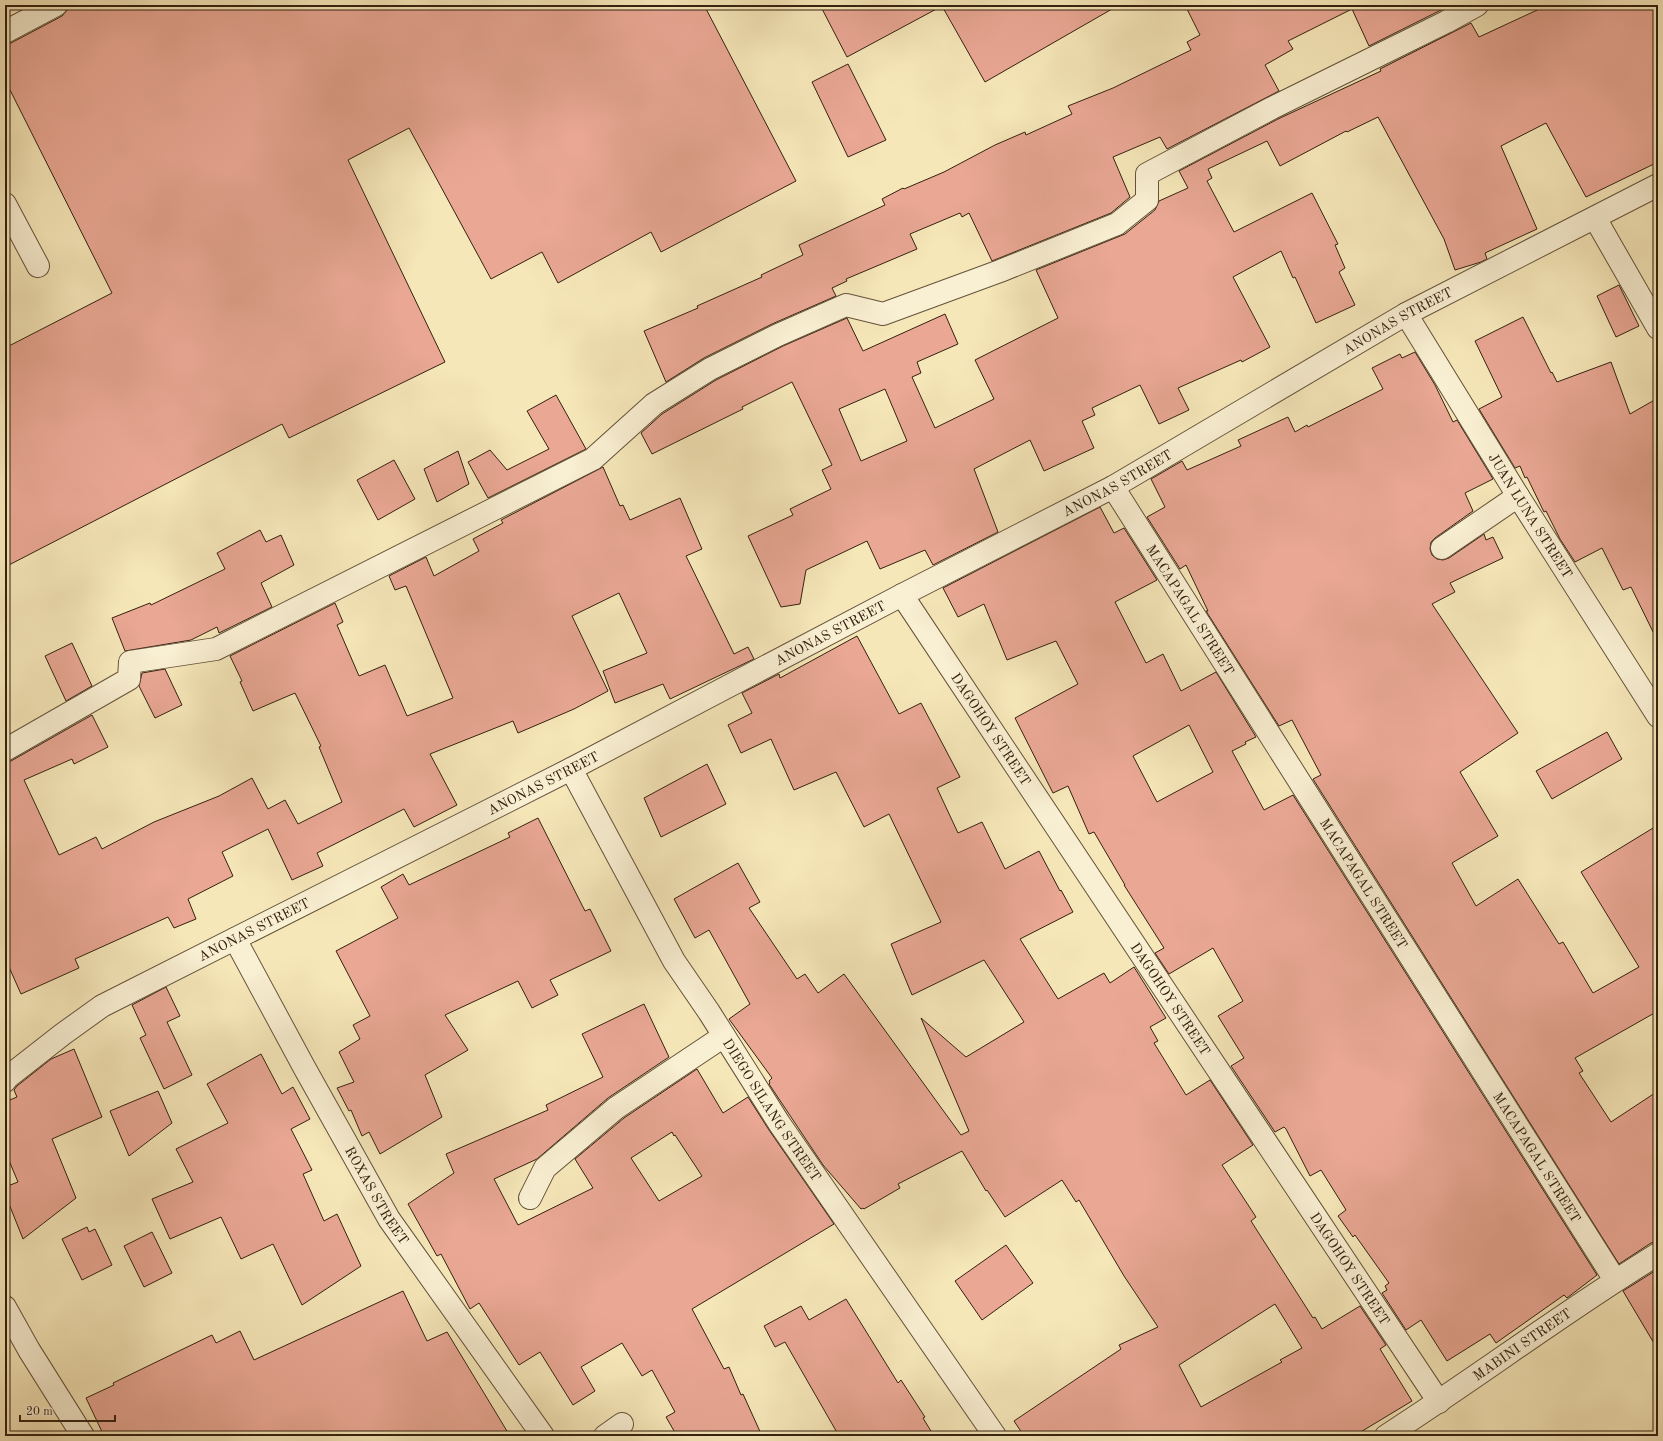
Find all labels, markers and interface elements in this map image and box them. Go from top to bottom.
street label: ANONAS STREET [1341,285,1455,358]
street label: ANONAS STREET [1061,448,1175,520]
street label: JUAN LUNA STREET [1485,451,1575,581]
street label: MACAPAGAL STREET [1143,542,1236,678]
street label: ANONAS STREET [773,599,888,669]
street label: DAGOHOY STREET [948,671,1033,788]
street label: ANONAS STREET [485,750,601,818]
street label: MACAPAGAL STREET [1317,816,1409,952]
street label: ANONAS STREET [196,896,312,964]
street label: DAGOHOY STREET [1127,940,1212,1058]
street label: DIEGO SILANG STREET [720,1036,823,1184]
street label: MACAPAGAL STREET [1490,1090,1583,1225]
street label: ROXAS STREET [342,1144,411,1247]
street label: DAGOHOY STREET [1307,1210,1392,1328]
street label: MABINI STREET [1471,1306,1574,1384]
scale bar [20,1397,115,1423]
text: 20 m [26,1406,53,1418]

